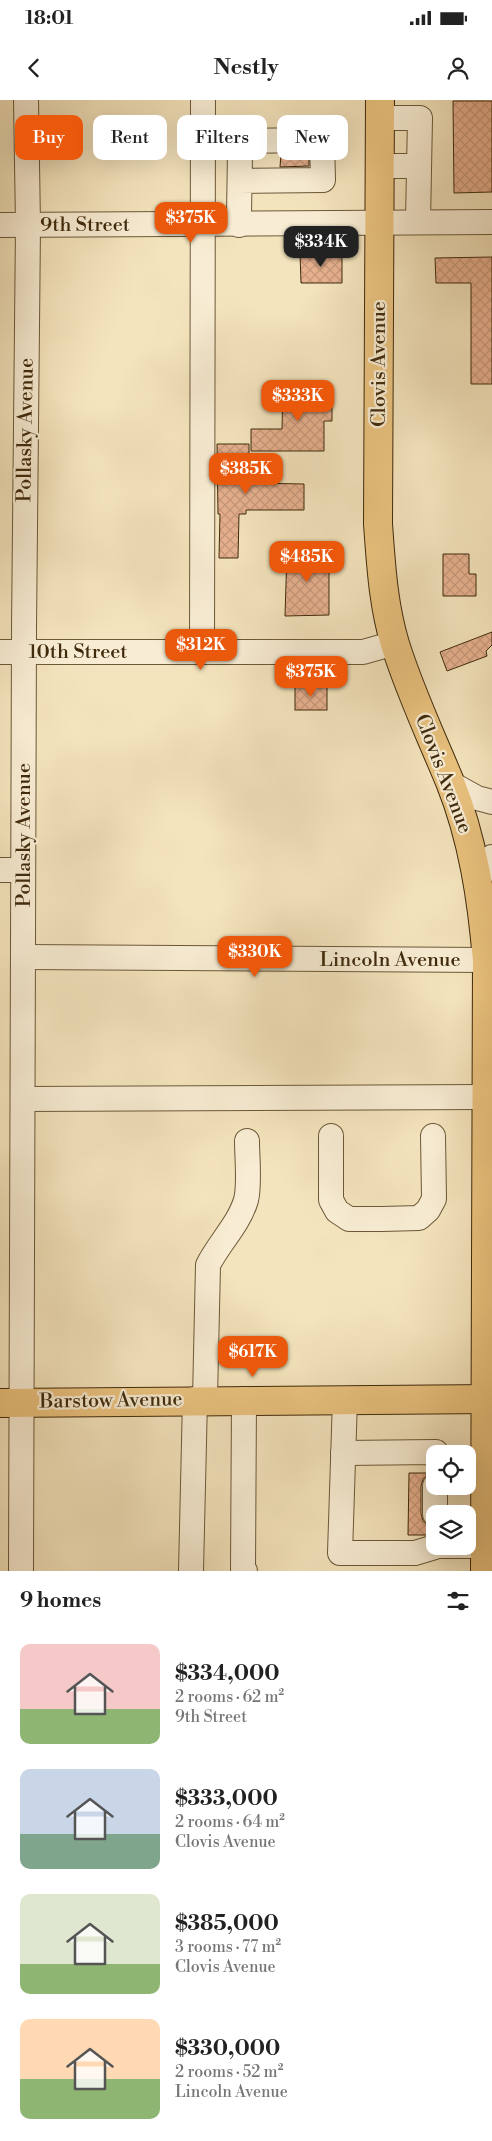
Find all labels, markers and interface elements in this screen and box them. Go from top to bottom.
text: 18:01 [25,6,73,30]
icon: back [20,54,48,82]
text: Nestly [213,54,279,81]
icon: person [444,54,472,82]
chip: Buy [15,115,83,160]
chip: Rent [93,115,167,160]
chip: Filters [177,115,267,160]
chip: New [277,115,348,160]
pin: $375K [156,202,226,244]
text: $375K [166,208,216,228]
street label: 9th Street [40,213,130,238]
pin: $334K [286,226,356,268]
text: $334K [295,232,347,252]
street label: Clovis Avenue [367,301,392,427]
street label: Pollasky Avenue [12,358,40,502]
pin: $333K [263,380,333,422]
text: $333K [272,386,324,406]
pin: $385K [211,452,281,495]
text: $385K [220,459,272,479]
pin: $485K [272,540,342,583]
text: $485K [280,547,334,567]
pin: $312K [166,628,236,671]
text: $312K [176,635,226,655]
street label: 10th Street [29,640,127,665]
pin: $375K [276,656,346,698]
text: $375K [286,662,336,682]
street label: Clovis Avenue [409,711,477,837]
street label: Pollasky Avenue [12,763,37,907]
pin: $330K [220,936,290,978]
text: $330K [228,942,282,962]
street label: Lincoln Avenue [320,948,460,973]
pin: $617K [218,1336,288,1378]
text: $617K [229,1342,277,1362]
street label: Barstow Avenue [38,1387,183,1415]
map controls [426,1445,476,1555]
button: locate [426,1445,476,1495]
button: layers [426,1505,476,1555]
icon: filters [444,1587,472,1615]
text: 9 homes [20,1588,101,1614]
text: $334,000 [175,1661,279,1687]
icon: home [60,1664,120,1724]
text: 2 rooms · 62 m² [175,1687,284,1707]
text: 9th Street [175,1707,247,1727]
text: $333,000 [175,1786,278,1812]
icon: home [60,1789,120,1849]
text: 2 rooms · 64 m² [175,1812,285,1832]
text: Clovis Avenue [175,1832,276,1852]
text: $385,000 [175,1911,279,1937]
icon: home [60,1914,120,1974]
text: 3 rooms · 77 m² [175,1937,281,1957]
text: Clovis Avenue [175,1957,276,1977]
text: $330,000 [175,2036,280,2062]
icon: home [60,2039,120,2099]
text: 2 rooms · 52 m² [175,2062,283,2082]
text: Lincoln Avenue [175,2082,288,2102]

